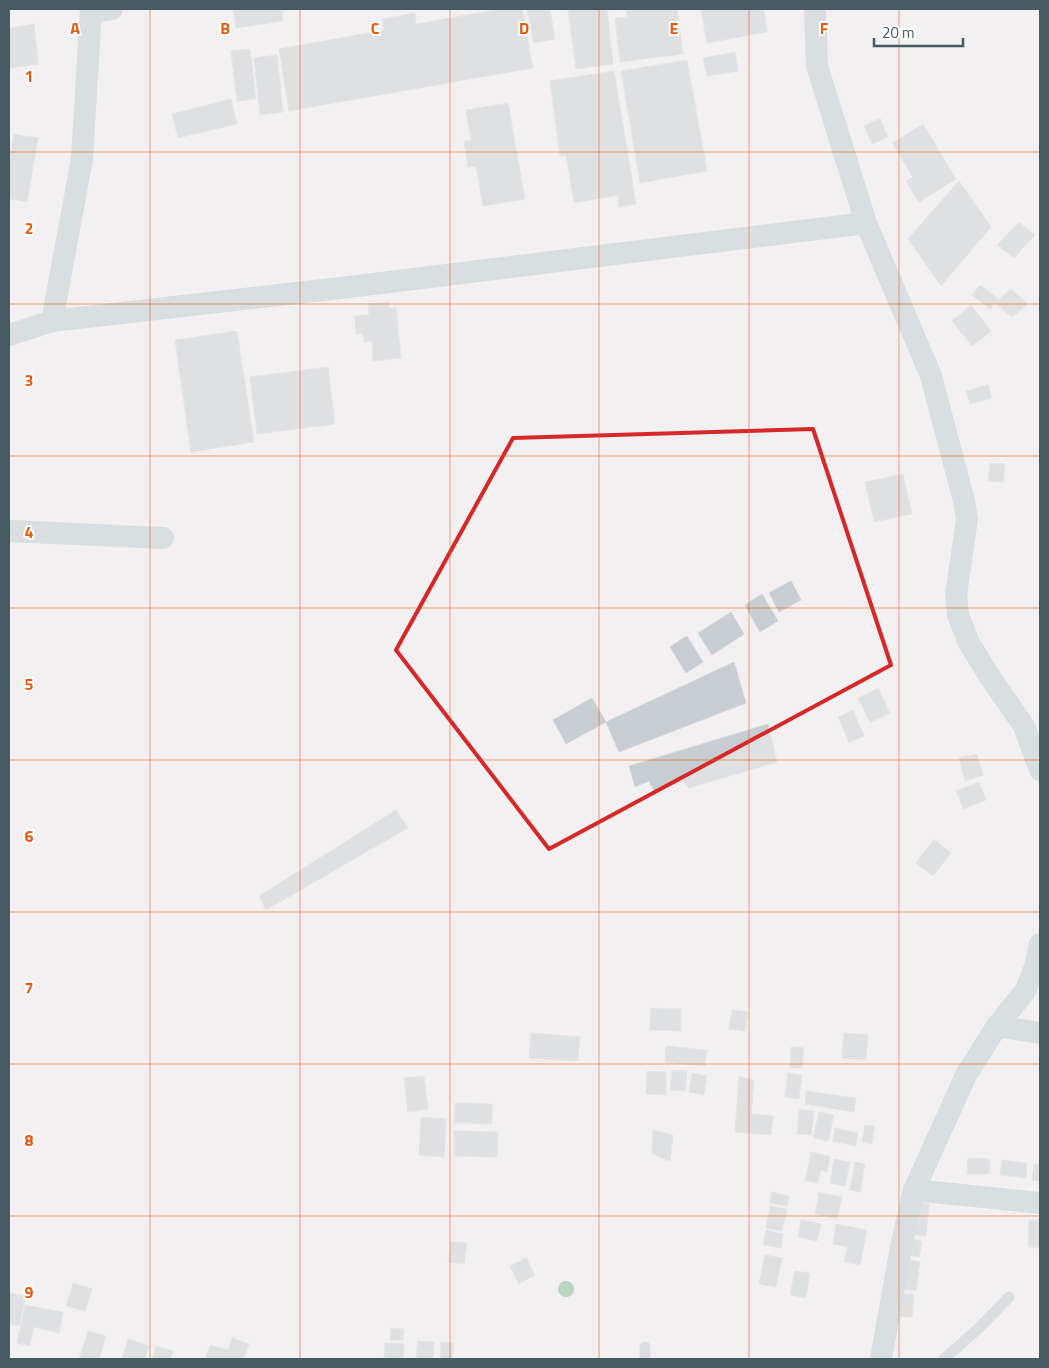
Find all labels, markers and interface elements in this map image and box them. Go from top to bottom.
scale bar [874,15,963,47]
text: A [70,16,80,40]
text: B [220,16,230,40]
text: C [371,16,380,40]
text: D [519,16,529,40]
text: E [670,16,679,40]
text: F [820,16,829,40]
text: 20 m [882,21,915,44]
text: 1 [25,64,33,88]
text: 2 [25,216,33,240]
text: 3 [25,368,33,392]
text: 4 [25,520,34,544]
text: 5 [25,672,34,696]
text: 6 [25,824,34,848]
text: 7 [25,976,33,1000]
text: 8 [25,1128,34,1152]
text: 9 [25,1280,34,1304]

